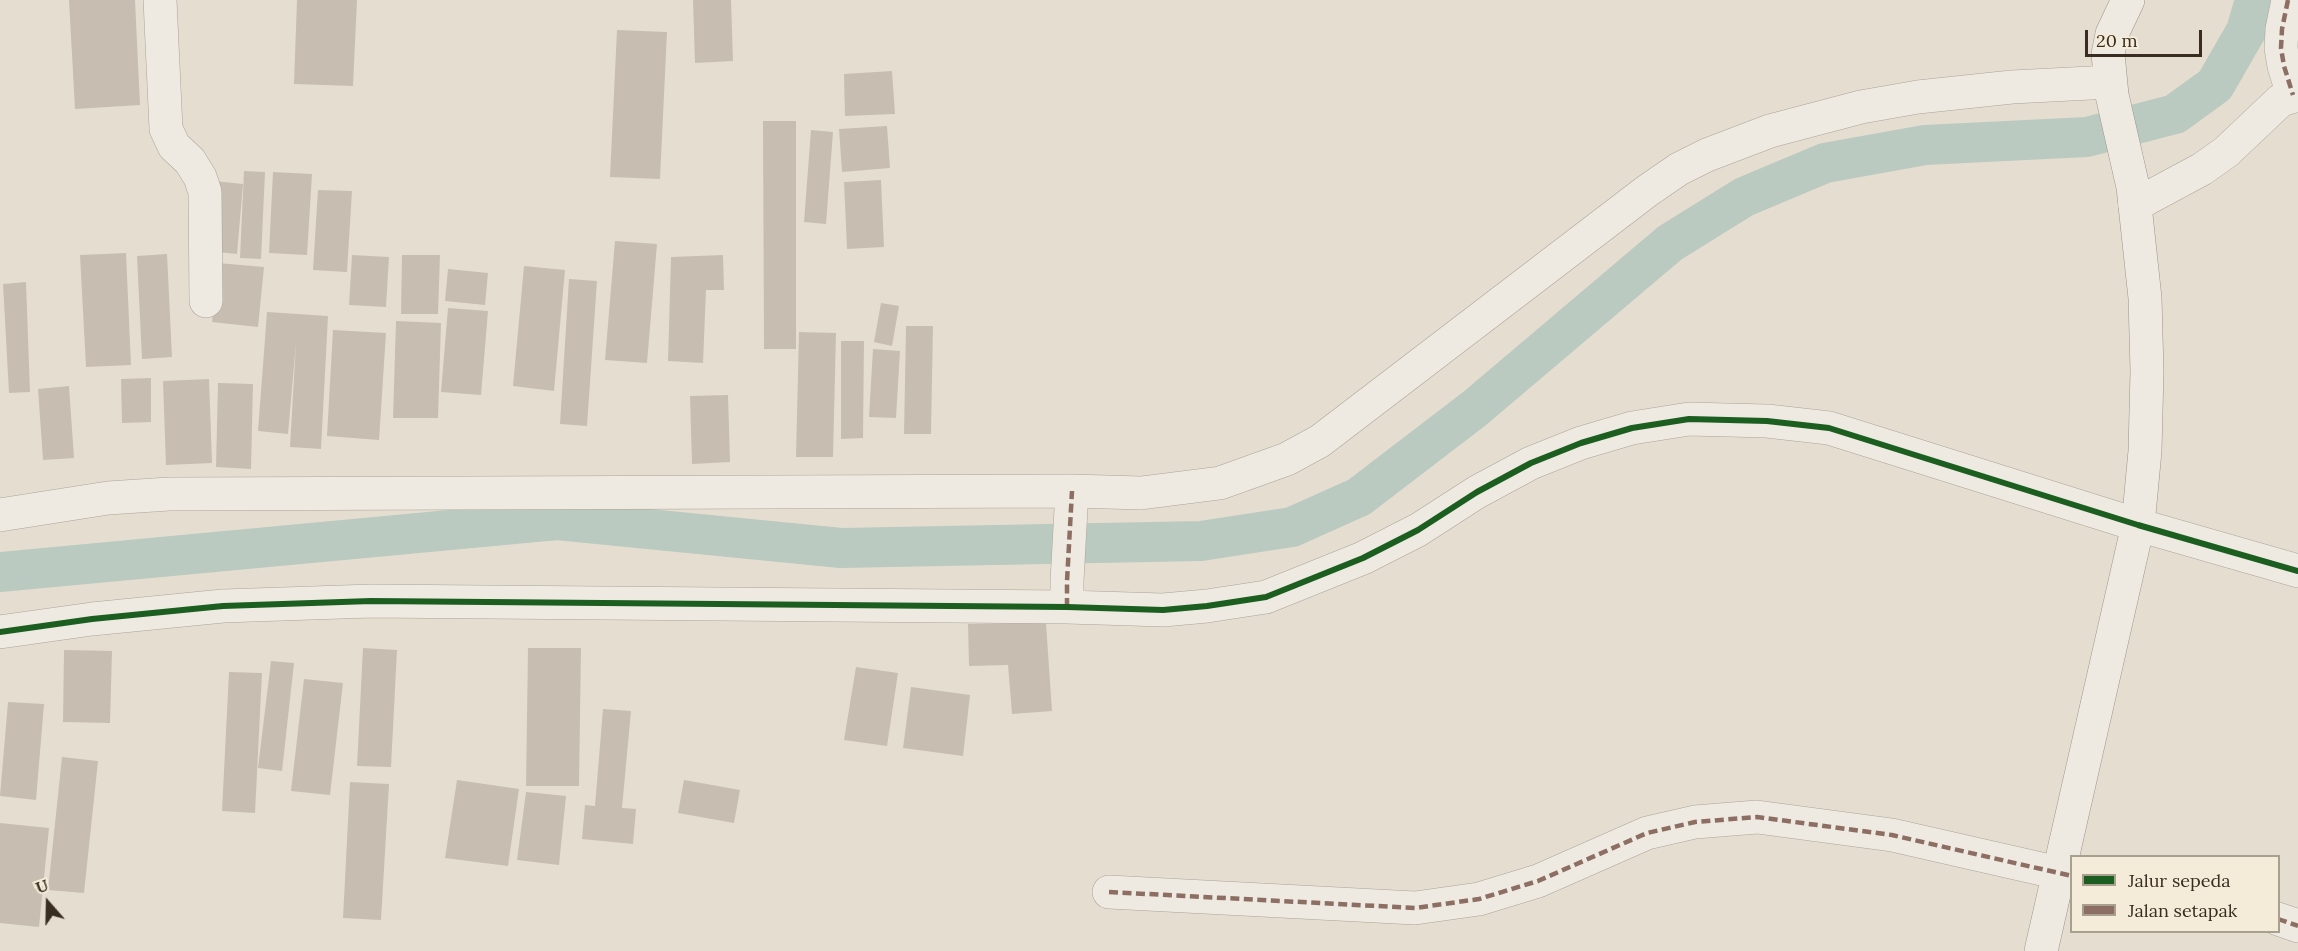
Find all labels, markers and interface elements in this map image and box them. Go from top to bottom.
scale bar [2088,18,2205,56]
text: 20 m [2096,29,2138,52]
legend [2070,855,2280,933]
text: Jalur sepeda [2128,869,2230,892]
north arrow [18,873,78,933]
text: U [33,875,51,898]
text: Jalan setapak [2128,899,2238,922]

